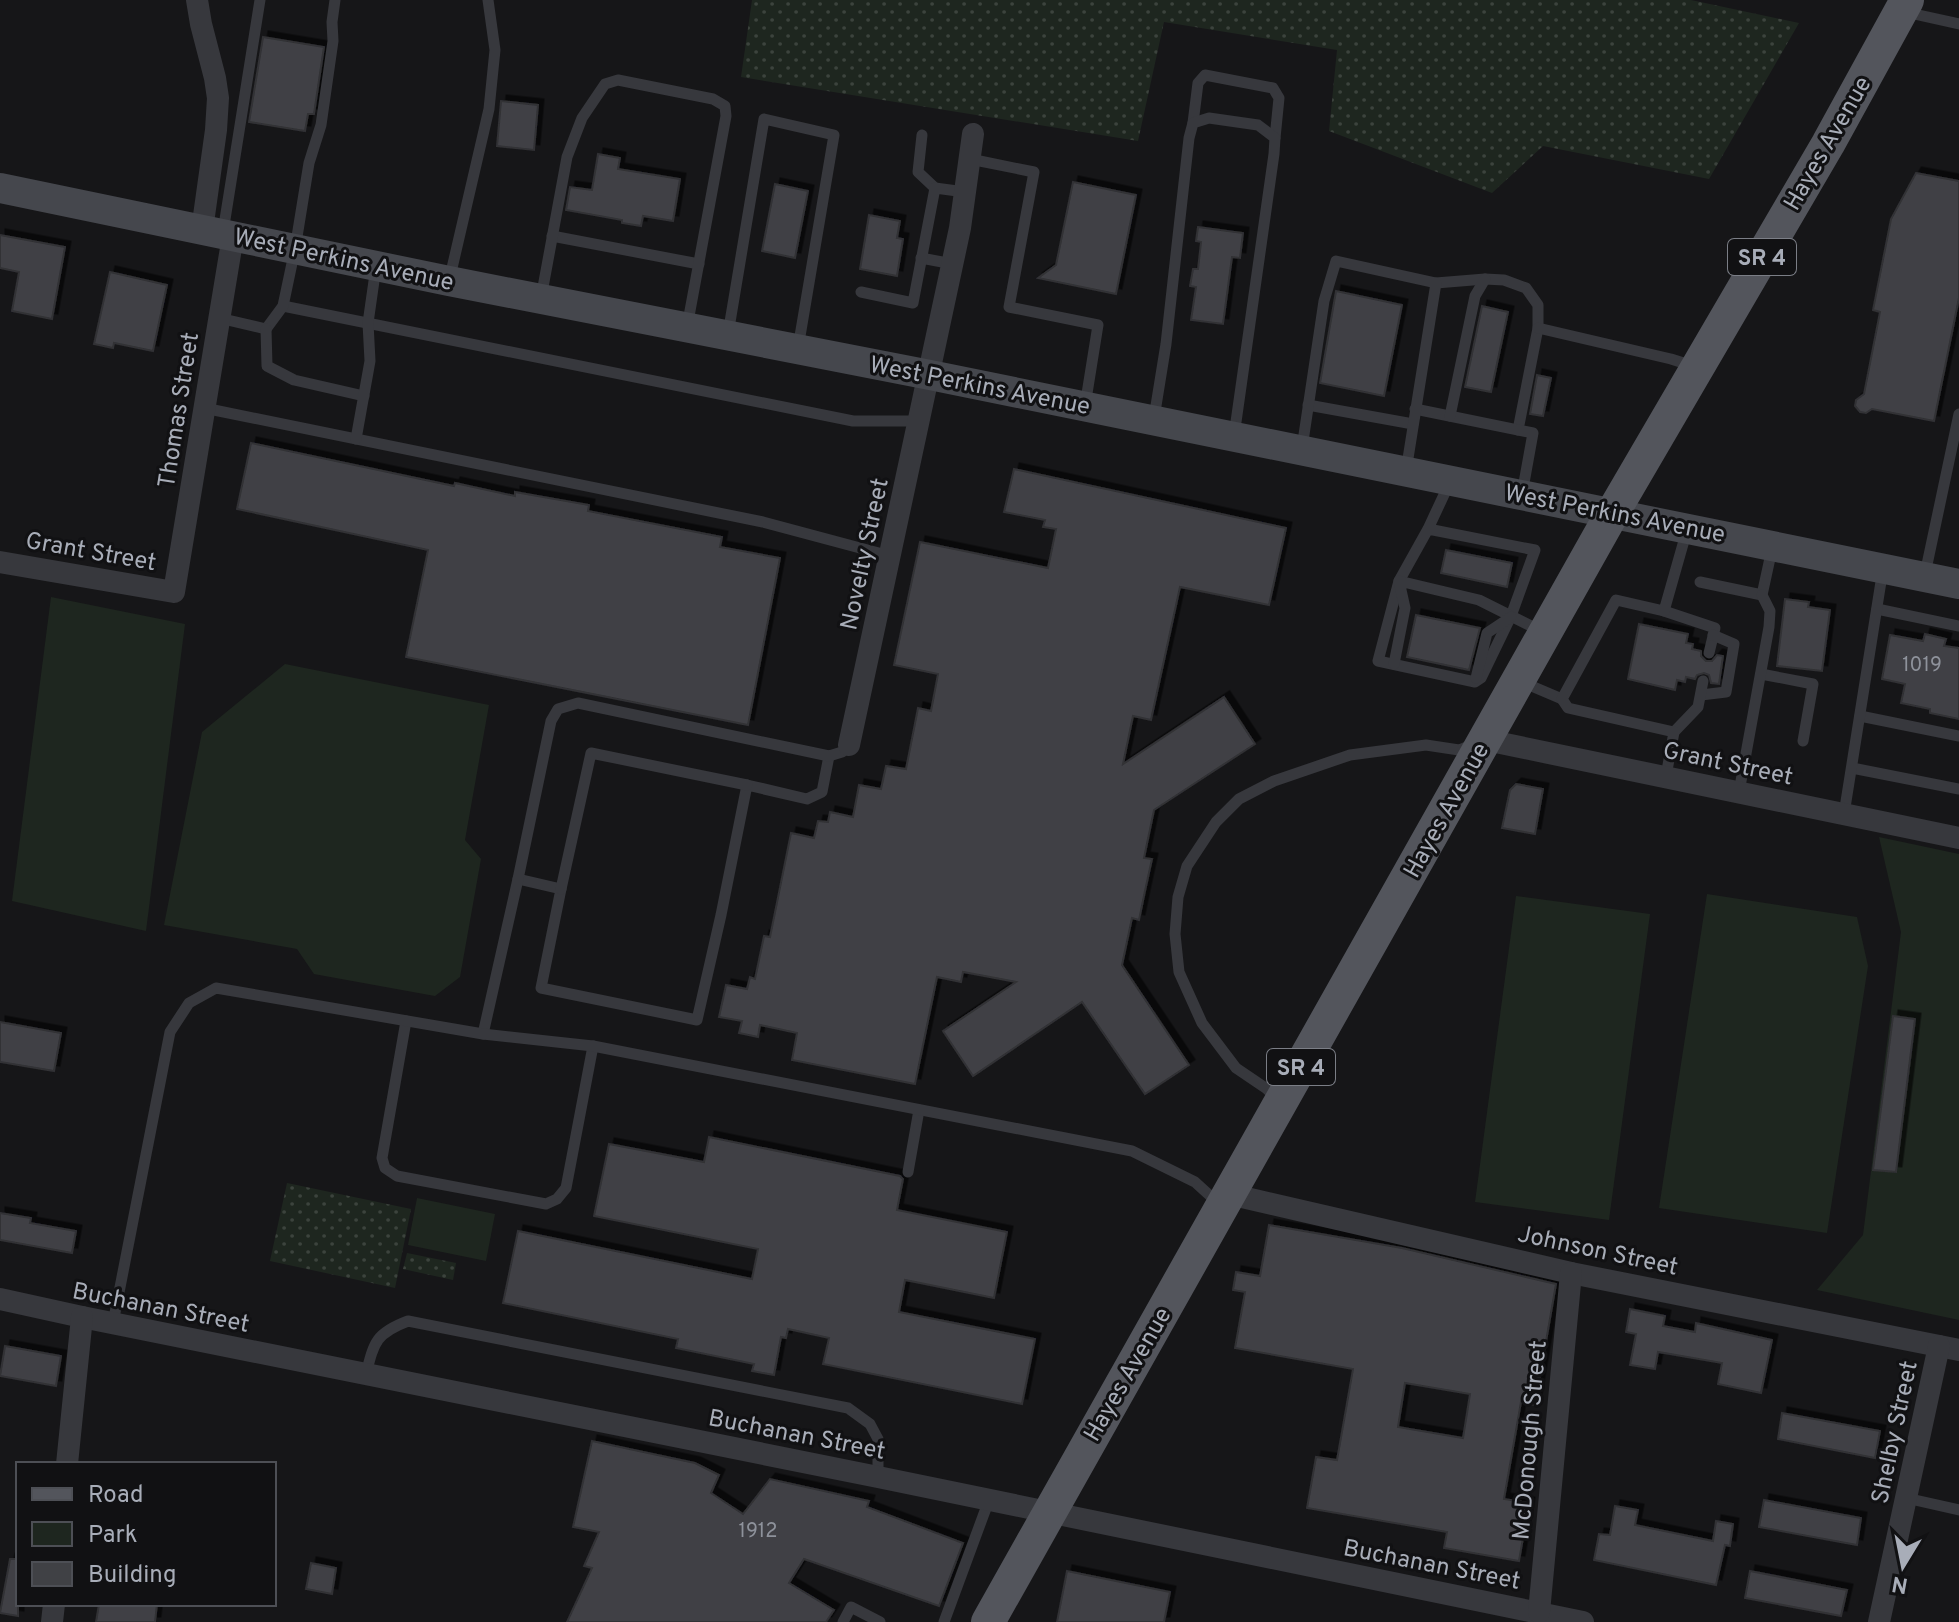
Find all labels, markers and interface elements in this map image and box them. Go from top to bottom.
street label: Hayes Avenue [1778,72,1879,216]
street label: West Perkins Avenue [231,223,456,299]
road number: SR 4 [1728,239,1796,275]
street label: Thomas Street [153,330,207,490]
street label: West Perkins Avenue [867,351,1093,423]
street label: Novelty Street [835,476,897,633]
street label: West Perkins Avenue [1502,479,1728,551]
street label: Grant Street [23,527,158,579]
house number: 1019 [1902,653,1942,679]
street label: Grant Street [1660,737,1795,793]
street label: Hayes Avenue [1398,738,1497,884]
road number: SR 4 [1267,1049,1335,1085]
street label: Johnson Street [1515,1220,1681,1284]
street label: Buchanan Street [70,1277,252,1341]
street label: Hayes Avenue [1078,1303,1179,1447]
street label: McDonough Street [1507,1339,1555,1541]
street label: Shelby Street [1866,1358,1926,1507]
street label: Buchanan Street [706,1404,888,1468]
legend [16,1462,276,1606]
text: Road [88,1481,144,1511]
house number: 1912 [738,1519,778,1545]
text: Park [88,1521,138,1551]
north arrow [1863,1526,1943,1606]
street label: Buchanan Street [1341,1534,1523,1598]
text: Building [88,1561,177,1591]
text: N [1890,1569,1910,1598]

